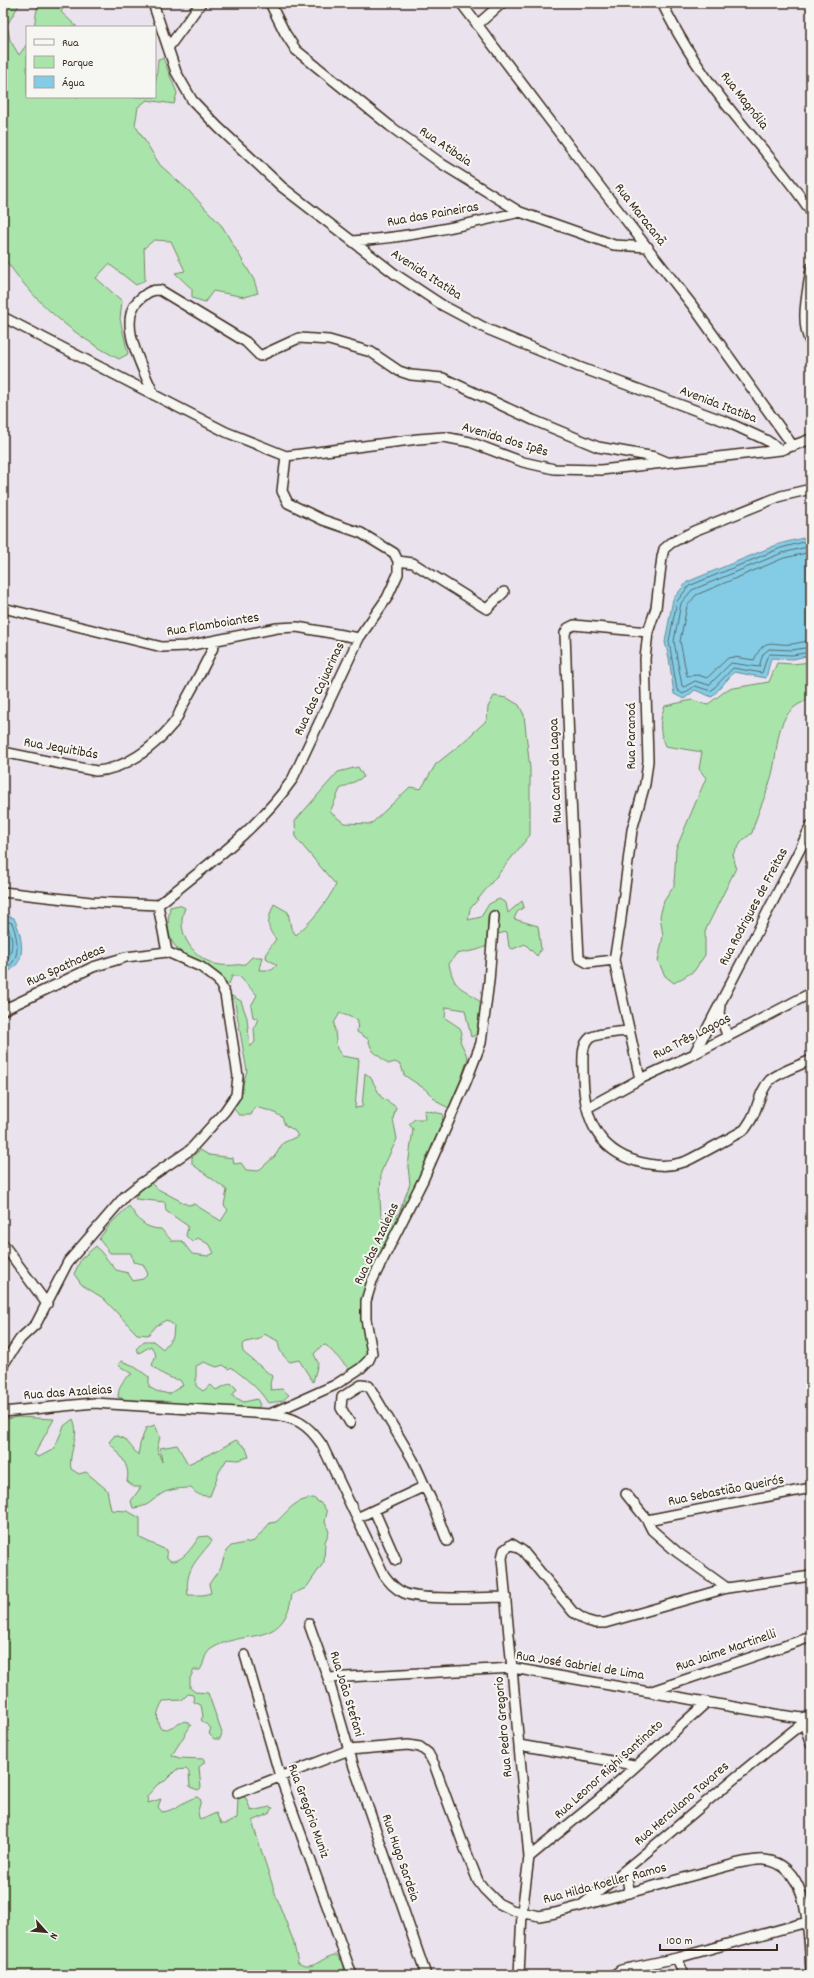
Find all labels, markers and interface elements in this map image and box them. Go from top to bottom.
legend [26,26,156,98]
text: Rua [62,35,79,52]
text: Parque [62,55,93,72]
street label: Rua Magnólia [715,68,773,135]
text: Água [62,75,85,92]
street label: Rua Atibaia [415,122,476,172]
street label: Rua Maracanã [609,179,671,251]
street label: Rua das Paineiras [385,197,481,233]
street label: Avenida Itatiba [386,244,466,306]
street label: Avenida Itatiba [676,381,760,429]
street label: Avenida dos Ipês [459,417,551,463]
street label: Rua Flamboiantes [165,608,261,642]
street label: Rua das Cajuarinas [290,639,351,739]
street label: Rua Paranoá [622,702,642,770]
street label: Rua Canto da Lagoa [544,718,568,824]
street label: Rua Jequitibás [22,733,100,765]
street label: Rua Rodrigues de Freitas [714,844,794,970]
street label: Rua Spathodeas [23,940,109,992]
street label: Rua Três Lagoas [649,1009,735,1065]
street label: Rua das Azaleias [349,1199,405,1289]
street label: Rua das Azaleias [23,1380,113,1406]
street label: Rua Sebastião Queirós [666,1470,786,1512]
street label: Rua Jaime Martinelli [673,1624,779,1678]
street label: Rua José Gabriel de Lima [514,1646,646,1686]
street label: Rua João Stefani [324,1649,369,1740]
street label: Rua Pedro Gregorio [490,1676,518,1778]
street label: Rua Leonor Righi Santinato [550,1715,668,1825]
street label: Rua Herculano Tavares [630,1757,734,1851]
street label: Rua Gregório Muniz [282,1761,335,1862]
street label: Rua Hugo Sardeia [376,1812,424,1905]
street label: Rua Hilda Koeller Ramos [541,1858,669,1910]
north arrow [26,1912,66,1952]
scale bar [660,1926,777,1952]
text: N [45,1930,61,1942]
text: 100 m [666,1933,693,1950]

